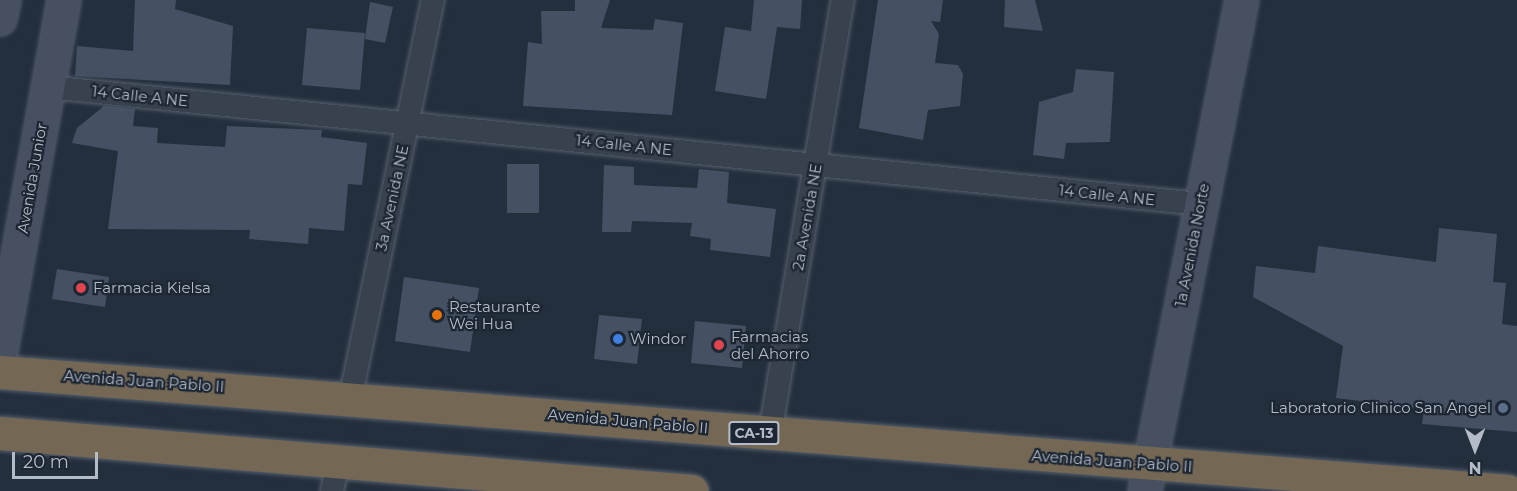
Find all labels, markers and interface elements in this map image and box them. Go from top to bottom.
street label: 14 Calle A NE [91,82,189,110]
street label: Avenida Junior [13,121,51,235]
street label: 14 Calle A NE [575,131,673,159]
street label: 3a Avenida NE [372,143,412,253]
street label: 2a Avenida NE [789,162,825,272]
street label: 14 Calle A NE [1058,181,1156,209]
street label: 1a Avenida Norte [1171,182,1213,308]
place label: Farmacia Kielsa [93,279,211,297]
marker: Farmacia Kielsa [74,281,88,295]
place label: Restaurante Wei Hua [449,297,540,332]
marker: Restaurante Wei Hua [430,308,444,322]
place label: Farmacias del Ahorro [731,327,810,362]
place label: Windor [630,330,686,348]
marker: Windor [611,332,625,346]
marker: Farmacias del Ahorro [712,338,726,352]
street label: Avenida Juan Pablo II [63,366,225,396]
place label: Laboratorio Clinico San Angel [1270,399,1491,417]
marker: Laboratorio Clinico San Angel [1496,401,1510,415]
street label: Avenida Juan Pablo II [547,405,709,437]
north arrow [1445,419,1505,479]
road number: CA-13 [727,422,781,444]
scale bar [15,440,100,478]
street label: Avenida Juan Pablo II [1031,446,1193,476]
text: 20 m [23,451,69,473]
text: N [1469,458,1481,477]

